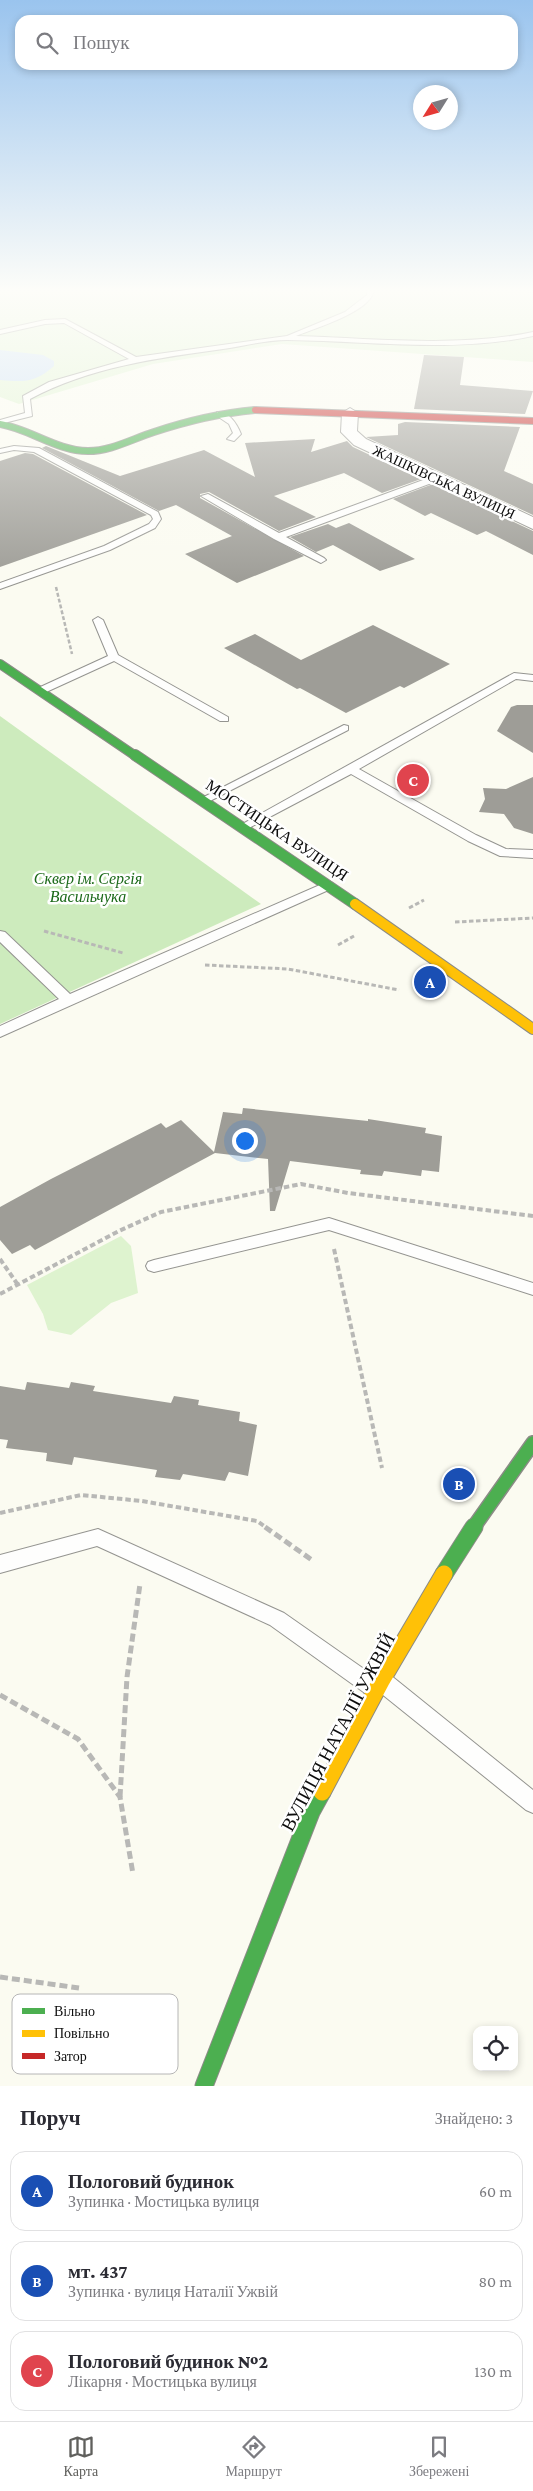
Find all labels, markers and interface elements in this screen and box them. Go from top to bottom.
search box [15,15,518,70]
icon: search [33,29,61,57]
text: Пошук [73,32,130,53]
north arrow [413,85,458,130]
street label: ЖАШКІВСЬКА ВУЛИЦЯ [370,442,518,522]
pin: C [397,761,429,799]
street label: МОСТИЦЬКА ВУЛИЦЯ [202,776,351,885]
park label: Сквер ім. Сергія Васильчука [34,870,142,906]
pin: A [414,963,446,1001]
your location [232,1128,258,1154]
pin: B [443,1465,475,1503]
street label: ВУЛИЦЯ НАТАЛІЇ УЖВІЙ [277,1629,399,1835]
legend [12,1994,178,2074]
text: Вільно [54,2003,95,2019]
text: Повільно [54,2025,109,2041]
map controls [473,2026,518,2071]
button: locate [473,2026,518,2071]
text: Затор [54,2048,87,2064]
text: Поруч [20,2106,81,2130]
text: Знайдено: 3 [435,2110,513,2127]
text: Пологовий будинок [68,2171,234,2192]
text: A [32,2183,42,2200]
text: 60 m [479,2183,512,2200]
text: Зупинка · Мостицька вулиця [68,2193,259,2210]
text: мт. 437 [68,2261,127,2282]
text: B [32,2273,42,2290]
text: 80 m [478,2273,512,2290]
text: Зупинка · вулиця Наталії Ужвій [68,2283,278,2300]
text: Пологовий будинок №2 [68,2351,268,2372]
text: C [32,2363,42,2380]
text: 130 m [474,2363,512,2380]
text: Лікарня · Мостицька вулиця [68,2373,257,2390]
tab: Карта [64,2433,98,2480]
tab: Маршрут [225,2433,282,2480]
tab: Збережені [409,2433,469,2480]

